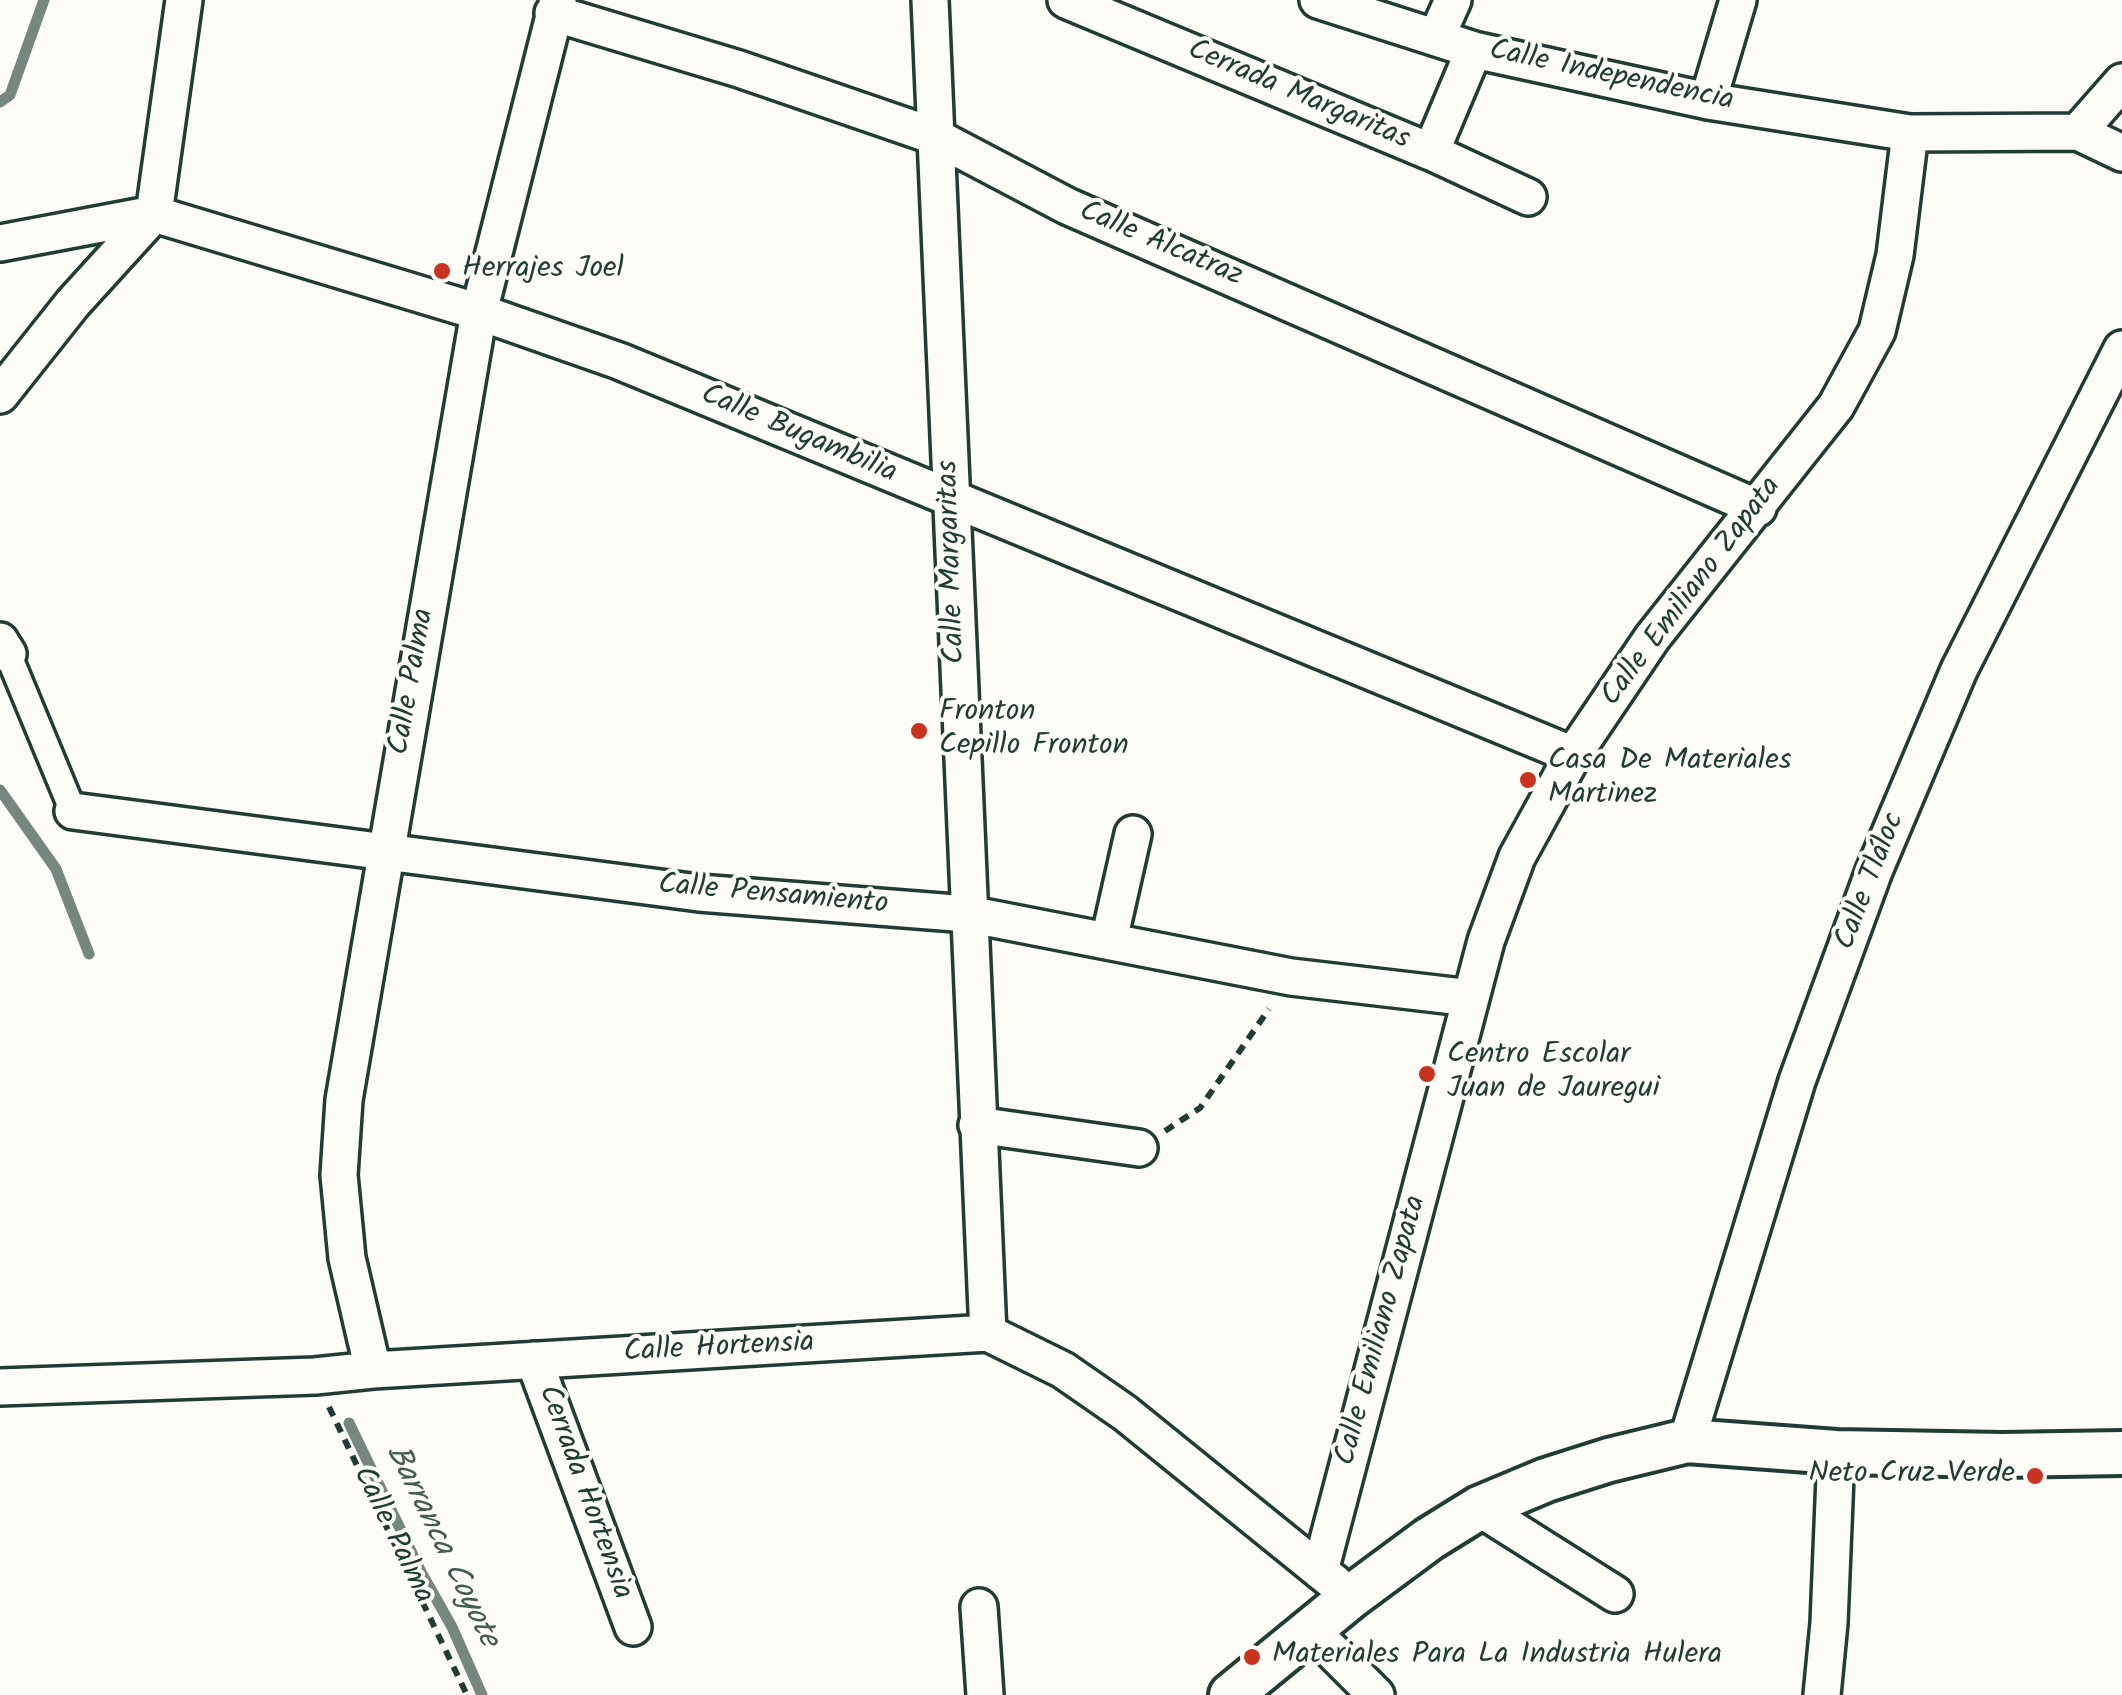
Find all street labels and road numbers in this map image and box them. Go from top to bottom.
street label: Cerrada Margaritas [1181,34,1415,160]
street label: Calle Independencia [1486,35,1736,121]
street label: Calle Alcatraz [1073,195,1247,297]
street label: Calle Bugambilia [695,379,901,493]
street label: Calle Margaritas [932,460,976,664]
street label: Calle Emiliano Zapata [1595,471,1791,715]
street label: Calle Palma [383,606,445,758]
street label: Calle Tláloc [1829,808,1915,956]
street label: Calle Pensamiento [657,869,889,925]
street label: Calle Emiliano Zapata [1330,1192,1436,1470]
street label: Calle Hortensia [623,1327,815,1373]
street label: Cerrada Hortensia [528,1381,638,1605]
street label: Calle Palma [342,1462,440,1610]

